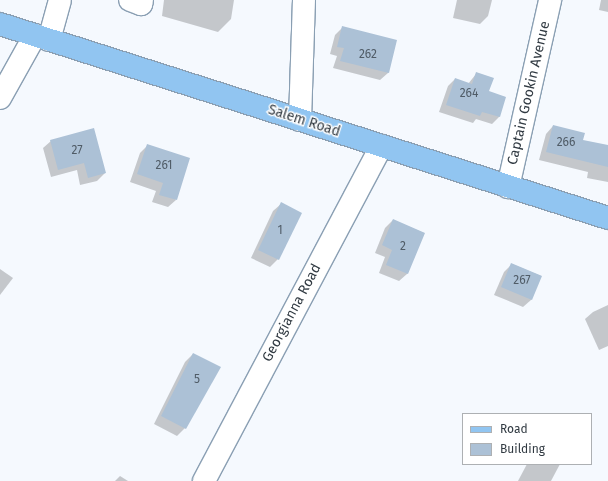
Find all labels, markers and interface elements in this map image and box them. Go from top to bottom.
street label: Captain Gookin Avenue [504,20,554,166]
house number: 262 [359,48,377,62]
house number: 264 [460,87,478,101]
street label: Salem Road [266,101,342,141]
house number: 266 [557,136,575,150]
house number: 27 [71,144,83,158]
house number: 261 [156,159,172,173]
house number: 1 [277,224,283,238]
house number: 2 [400,240,406,254]
street label: Georgianna Road [259,261,325,365]
house number: 267 [513,274,531,288]
house number: 5 [194,373,200,387]
legend [462,413,592,465]
text: Road [500,422,528,436]
text: Building [500,442,545,456]

